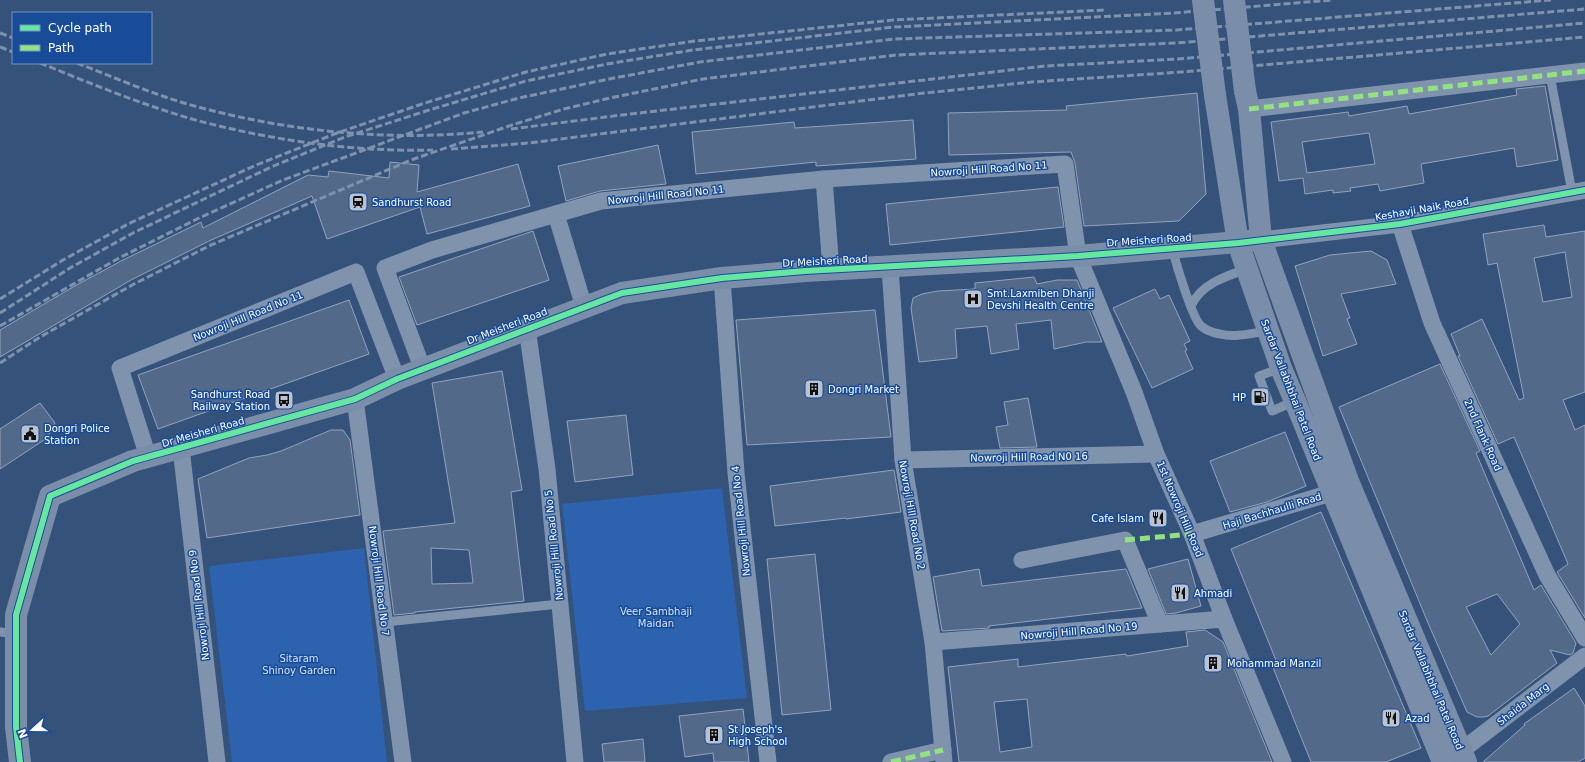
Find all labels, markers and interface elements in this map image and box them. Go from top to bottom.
legend [12,12,152,64]
text: Cycle path [48,21,112,35]
text: Path [48,41,74,55]
street label: Nowroji Hill Road No 11 [930,159,1048,179]
street label: Nowroji Hill Road No 11 [607,183,725,207]
station icon: Sandhurst Road [347,191,369,213]
street label: Keshavji Naik Road [1374,195,1470,223]
place label: Sandhurst Road [372,197,451,208]
street label: Dr Meisheri Road [1106,232,1192,248]
street label: Dr Meisheri Road [782,253,868,269]
hospital icon: Smt.Laxmiben Dhanji Devshi Health Centre [962,288,984,310]
place label: Smt.Laxmiben Dhanji Devshi Health Centre [987,288,1094,311]
street label: Nowroji Hill Road No 11 [192,289,304,343]
street label: Dr Meisheri Road [465,306,549,346]
street label: Sardar Vallabhbhai Patel Road [1259,318,1323,462]
building icon: Dongri Market [803,378,825,400]
place label: Dongri Market [828,384,899,395]
fuel station icon: HP [1249,386,1271,408]
place label: Sandhurst Road Railway Station [191,389,270,412]
bus stop icon: Sandhurst Road Railway Station [273,389,295,411]
place label: HP [1232,392,1246,403]
street label: 2nd Flank Road [1462,397,1504,473]
street label: Dr Meisheri Road [160,415,246,449]
public building icon: Dongri Police Station [19,423,41,445]
place label: Dongri Police Station [44,423,110,446]
street label: Nowroji Hill Road N0 16 [970,450,1088,464]
street label: Nowroji Hill Road No 2 [897,459,927,571]
street label: 1st Nowroji Hill Road [1155,459,1205,559]
street label: Nowroji Hill Road No 4 [730,465,752,577]
street label: Nowroji Hill Road No 5 [543,489,565,601]
street label: Haji Bachhaulli Road [1221,491,1323,531]
restaurant icon: Cafe Islam [1147,507,1169,529]
place label: Cafe Islam [1091,513,1144,524]
street label: Nowroji Hill Road No 7 [367,525,391,637]
street label: Nowroji Hill Road No 9 [187,549,211,661]
restaurant icon: Ahmadi [1169,582,1191,604]
place label: Ahmadi [1194,588,1232,599]
park label: Veer Sambhaji Maidan [620,606,692,629]
street label: Sardar Vallabhbhai Patel Road [1397,609,1465,751]
street label: Nowroji Hill Road No 19 [1020,620,1138,642]
building icon: Mohammad Manzil [1202,652,1224,674]
park label: Sitaram Shinoy Garden [262,653,336,676]
place label: Mohammad Manzil [1227,658,1321,669]
street label: Shaida Marg [1495,680,1551,728]
restaurant icon: Azad [1380,707,1402,729]
north arrow [12,710,52,750]
place label: Azad [1405,713,1430,724]
building icon: St Joseph's High School [703,724,725,746]
place label: St Joseph's High School [728,724,787,747]
text: N [15,727,31,740]

